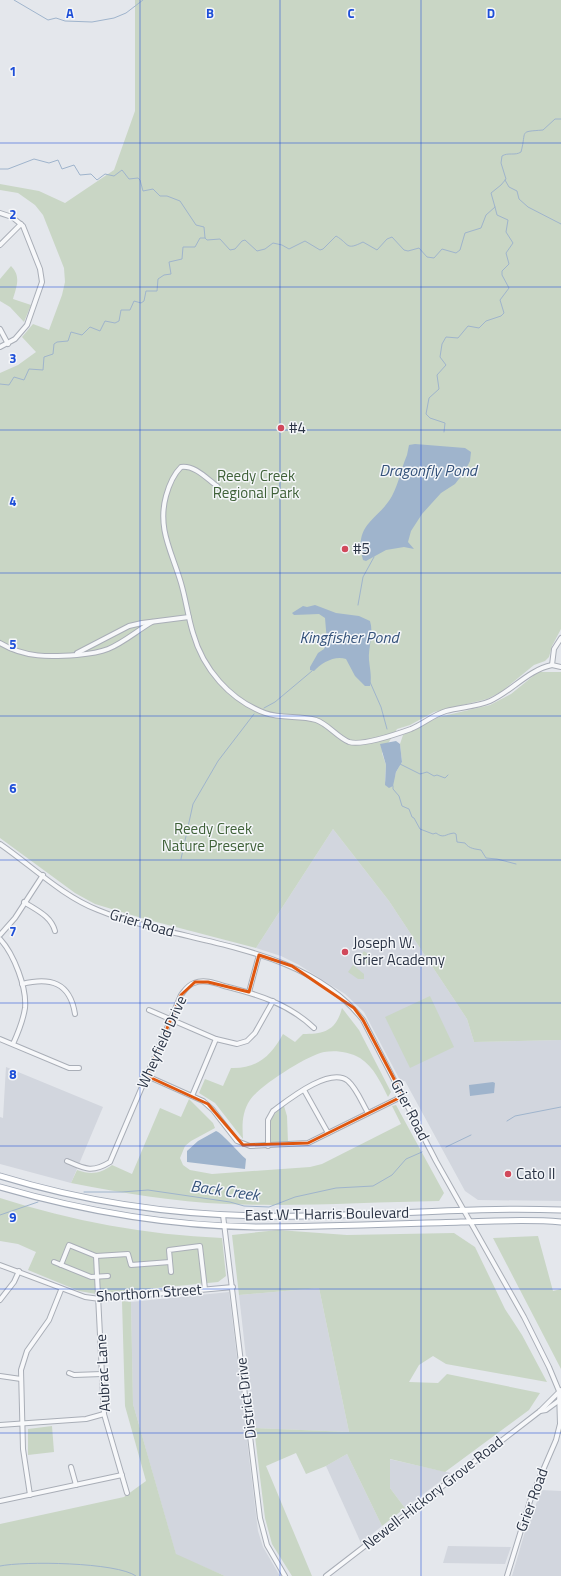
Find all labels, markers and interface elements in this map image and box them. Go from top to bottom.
text: A [66,3,74,23]
text: B [206,3,214,23]
text: C [347,3,355,23]
text: D [487,3,495,23]
text: 1 [9,61,17,81]
text: 2 [9,204,17,224]
text: 3 [9,348,17,368]
place label: #4 [289,416,306,439]
marker: #4 [276,423,286,433]
water label: Dragonfly Pond [379,458,479,482]
park label: Reedy Creek Regional Park [213,464,299,504]
text: 4 [9,491,17,511]
place label: #5 [353,537,370,560]
marker: #5 [340,544,350,554]
water label: Kingfisher Pond [300,625,400,649]
text: 5 [9,634,17,654]
text: 6 [9,778,17,798]
park label: Reedy Creek Nature Preserve [162,817,264,857]
street label: Grier Road [107,902,177,943]
text: 7 [9,921,17,941]
place label: Joseph W. Grier Academy [353,931,445,971]
marker: Joseph W. Grier Academy [340,947,350,957]
street label: Wheyfield Drive [131,992,192,1092]
text: 8 [9,1064,17,1084]
street label: Grier Road [385,1075,436,1145]
place label: Cato II [516,1162,556,1185]
marker: Cato II [503,1169,513,1179]
water label: Back Creek [189,1173,263,1207]
street label: East W T Harris Boulevard [245,1201,409,1226]
text: 9 [9,1207,17,1227]
street label: Shorthorn Street [95,1277,203,1308]
street label: Aubrac Lane [89,1334,116,1412]
street label: District Drive [229,1356,262,1440]
street label: Newell-Hickory Grove Road [357,1430,508,1555]
street label: Grier Road [509,1465,554,1535]

